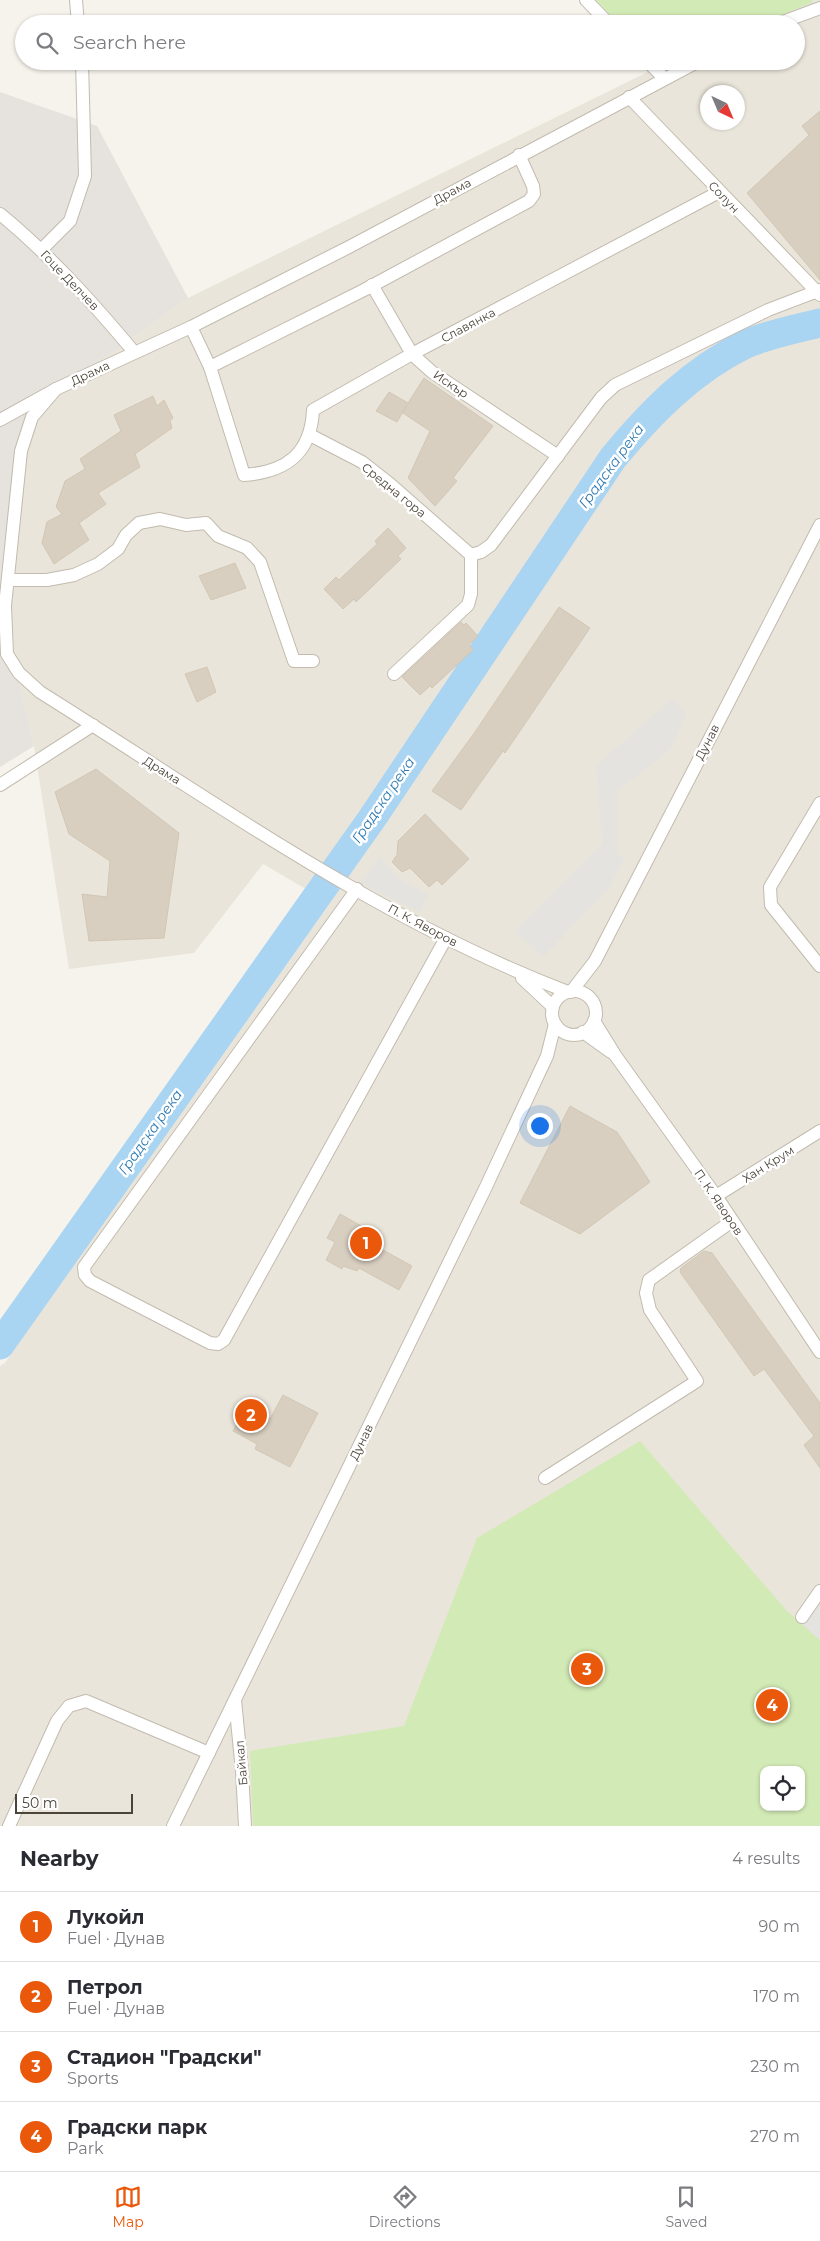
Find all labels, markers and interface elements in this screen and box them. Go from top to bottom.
search box [15,15,805,70]
icon: search [33,29,61,57]
text: Search here [73,31,186,54]
north arrow [700,85,745,130]
street label: Драма [430,175,474,207]
street label: Солун [705,178,743,216]
street label: Гоце Делчев [38,247,102,313]
street label: Славянка [438,304,498,346]
street label: Драма [68,357,112,389]
street label: Искър [431,367,471,401]
water label: Градска река [574,420,648,512]
street label: Средна гора [359,460,429,520]
street label: Дунав [692,722,722,762]
street label: Драма [141,753,183,787]
water label: Градска река [348,754,418,846]
street label: П. К. Яворов [386,900,460,950]
water label: Градска река [114,1086,186,1178]
your location [527,1113,553,1139]
street label: Хан Крум [739,1142,797,1186]
street label: П. К. Яворов [691,1166,747,1238]
pin: 1 [350,1224,382,1262]
pin: 2 [235,1396,267,1434]
street label: Дунав [346,1422,376,1462]
pin: 3 [571,1650,603,1688]
pin: 4 [756,1686,788,1724]
street label: Байкал [232,1740,250,1786]
map controls [760,1766,805,1811]
button: locate [760,1766,805,1811]
scale bar [15,1791,132,1814]
text: 50 m [22,1794,58,1812]
text: Nearby [20,1846,99,1871]
text: 4 results [732,1849,800,1868]
text: Лукойл [67,1906,144,1929]
text: 1 [33,1917,39,1936]
text: 90 m [758,1917,800,1936]
text: Fuel · Дунав [67,1929,165,1948]
text: Петрол [67,1976,143,1999]
text: 2 [31,1987,41,2006]
text: 170 m [753,1987,800,2006]
text: Fuel · Дунав [67,1999,165,2018]
text: Стадион "Градски" [67,2046,261,2069]
text: 3 [31,2057,41,2076]
text: 230 m [750,2057,800,2076]
text: Sports [67,2069,119,2088]
text: Градски парк [67,2116,207,2139]
text: 4 [30,2127,42,2146]
text: 270 m [750,2127,800,2146]
text: Park [67,2139,104,2158]
tab: Map [113,2183,144,2231]
tab: Directions [369,2183,440,2231]
tab: Saved [665,2183,707,2231]

